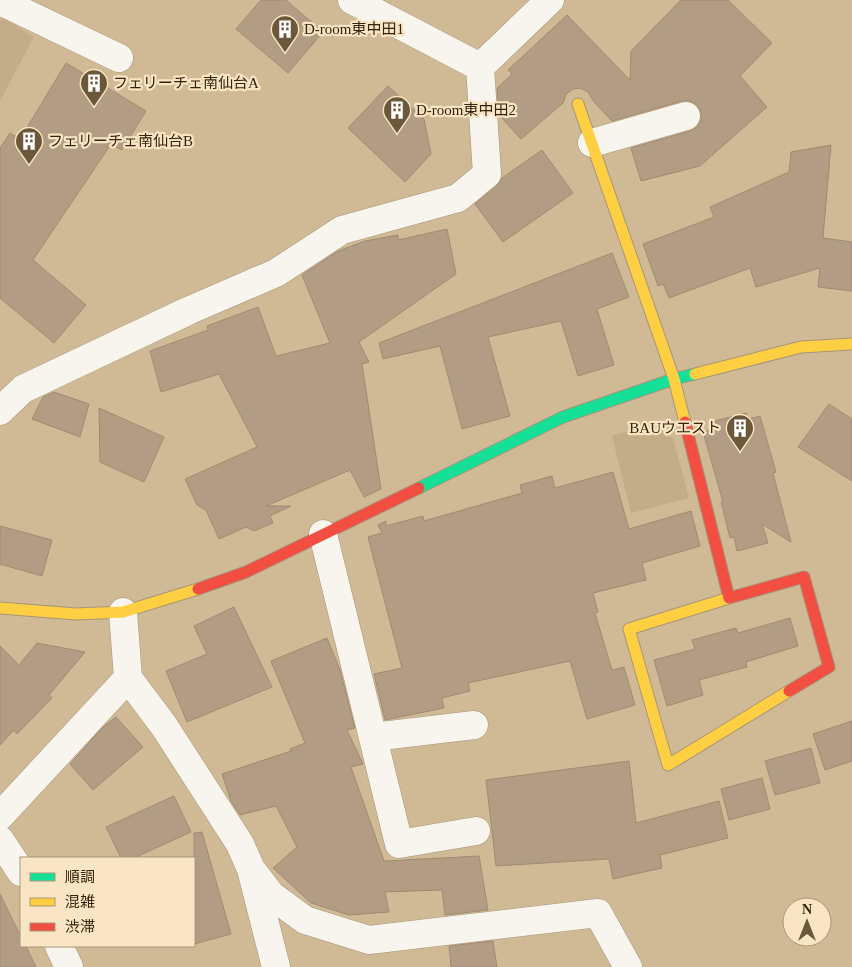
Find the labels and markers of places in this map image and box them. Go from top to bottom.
building icon: D-room東中田1 [270,14,300,53]
place label: D-room東中田1 [304,21,404,37]
building icon: フェリーチェ南仙台A [79,68,109,107]
place label: フェリーチェ南仙台A [113,75,259,91]
building icon: D-room東中田2 [382,95,412,134]
place label: D-room東中田2 [416,102,516,118]
building icon: フェリーチェ南仙台B [14,126,44,165]
place label: フェリーチェ南仙台B [48,133,193,149]
building icon: BAUウエスト [725,413,755,452]
place label: BAUウエスト [629,420,721,436]

